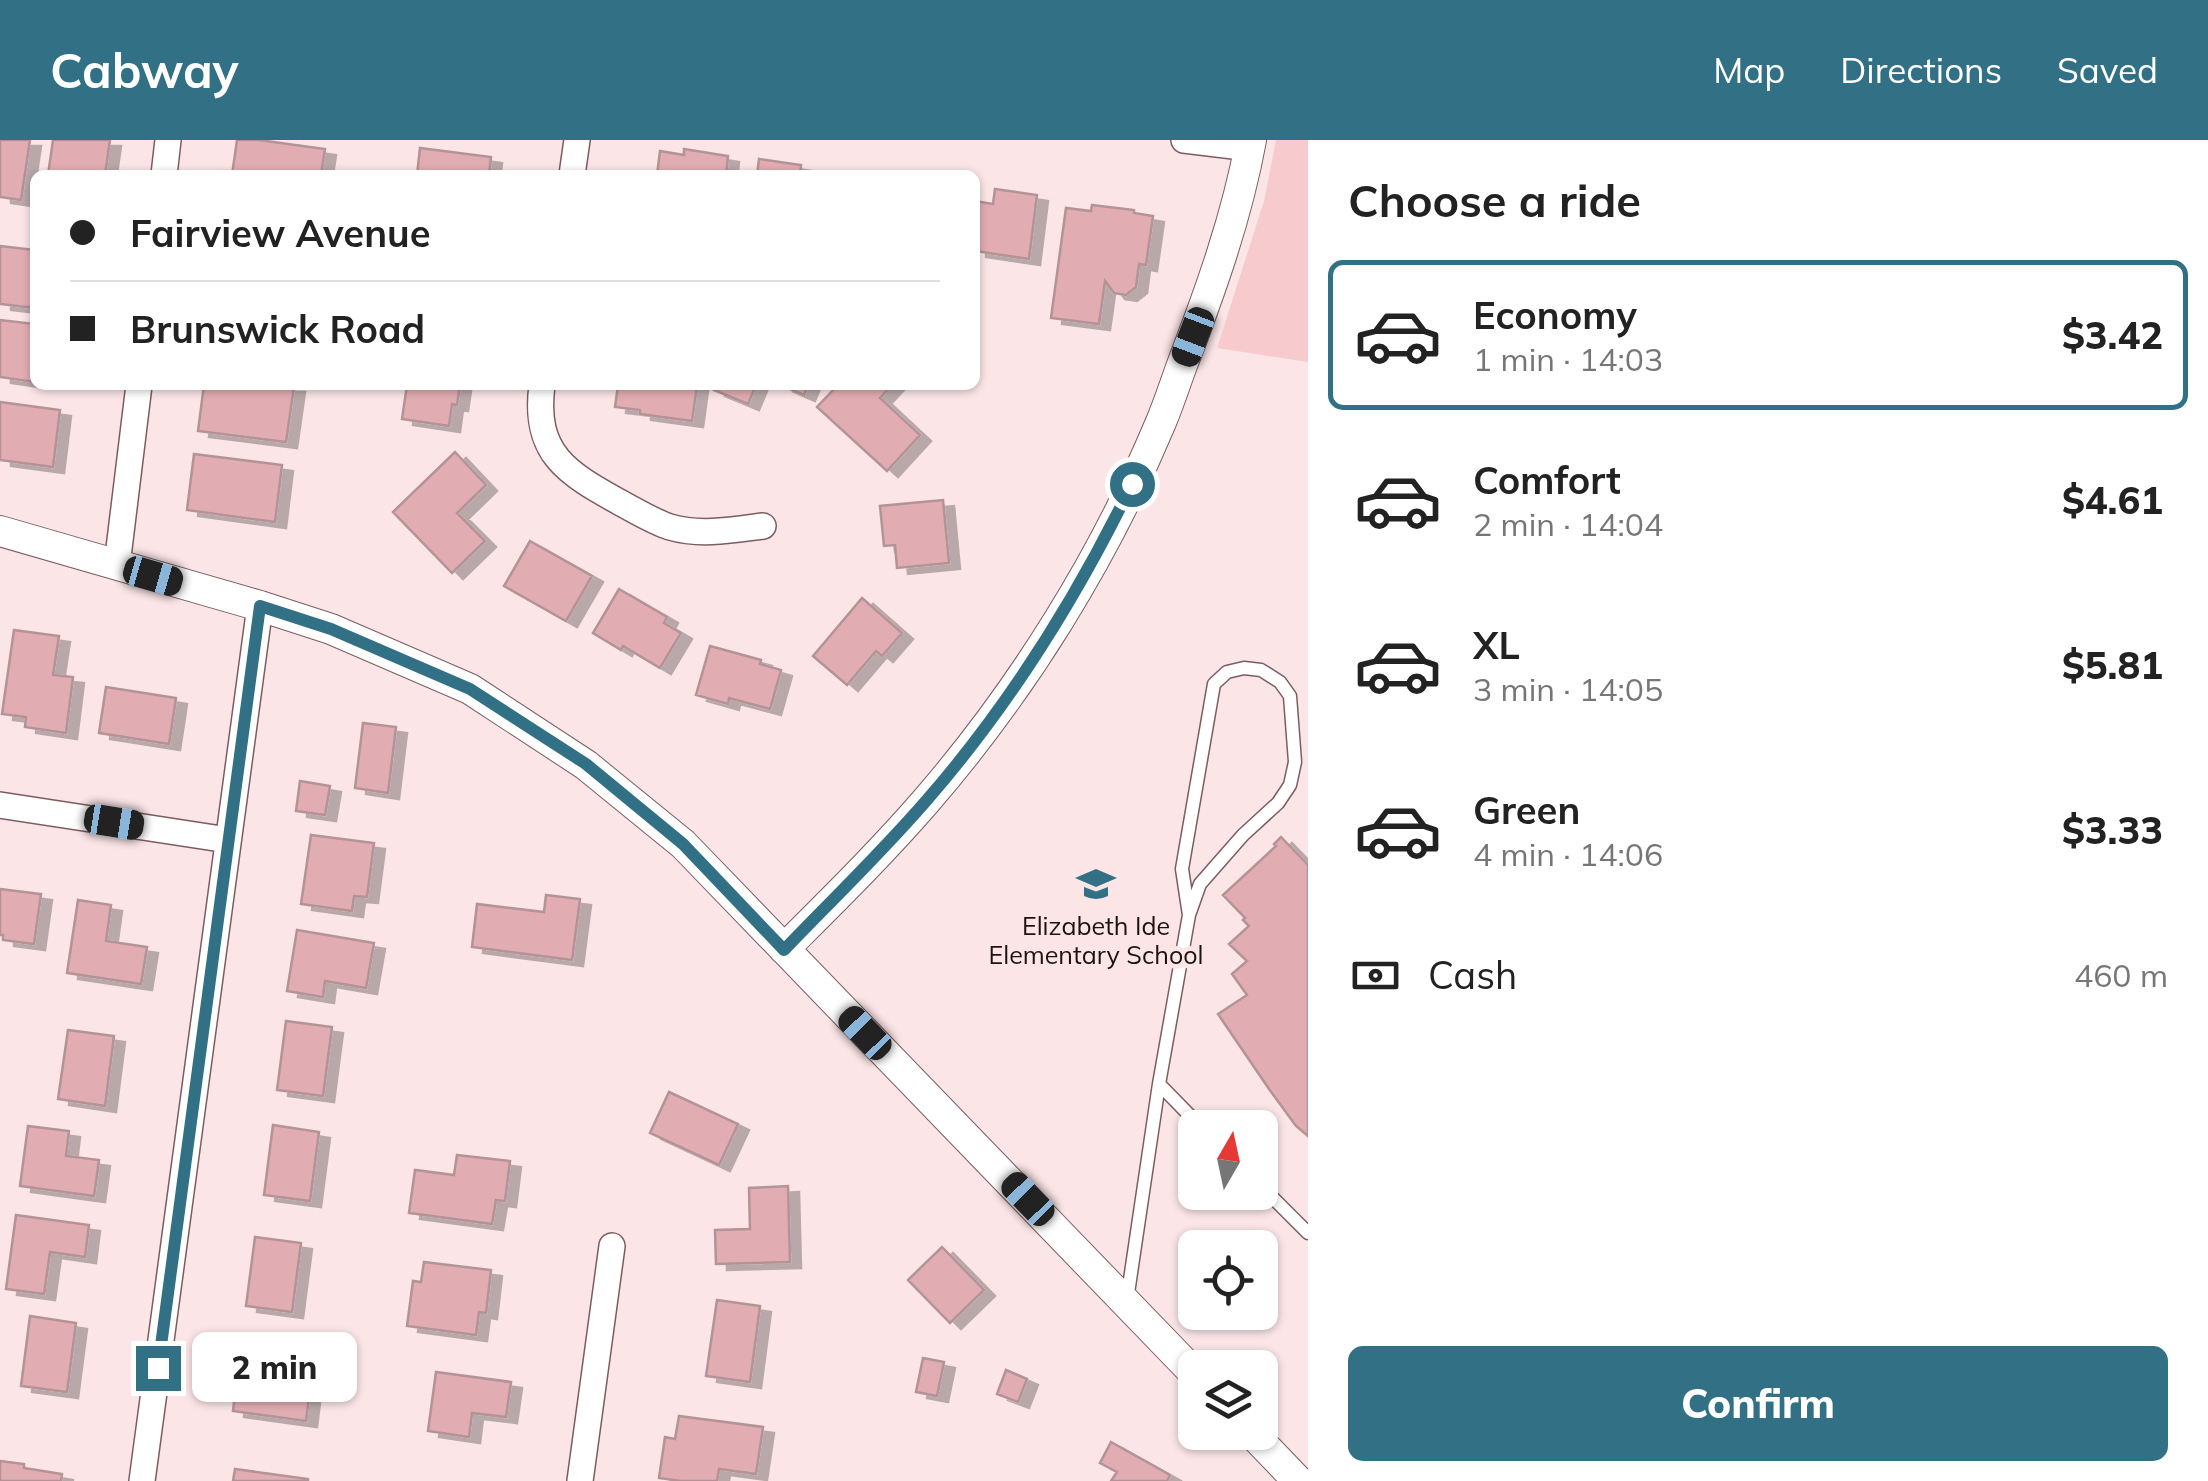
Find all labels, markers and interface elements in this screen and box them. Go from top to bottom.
text: Cabway [50,40,239,100]
text: Map [1713,48,1785,92]
text: Directions [1840,48,2002,92]
text: Saved [2057,48,2158,92]
text: Choose a ride [1348,172,1641,228]
text: Fairview Avenue [130,209,431,257]
icon: car [1353,290,1443,380]
text: Economy [1473,291,1637,339]
car [1168,304,1218,370]
text: Brunswick Road [130,305,425,353]
text: $3.42 [2062,311,2163,359]
text: 1 min · 14:03 [1473,339,1663,379]
icon: car [1353,455,1443,545]
text: Comfort [1473,456,1621,504]
route start [1110,462,1155,507]
text: $4.61 [2062,476,2163,524]
text: 2 min · 14:04 [1473,504,1663,544]
car [120,553,186,599]
icon: car [1353,620,1443,710]
text: XL [1473,621,1520,669]
text: $5.81 [2062,641,2163,689]
text: 3 min · 14:05 [1473,669,1663,709]
icon: car [1353,785,1443,875]
text: Green [1473,786,1580,834]
car [82,802,146,842]
text: $3.33 [2062,806,2163,854]
text: 4 min · 14:06 [1473,834,1663,874]
school or university icon: Elizabeth Ide Elementary School [1075,863,1117,905]
place label: Elizabeth Ide Elementary School [989,910,1203,970]
icon: cash [1348,948,1403,1003]
text: Cash [1428,951,1517,999]
text: 460 m [2074,955,2168,995]
car [833,1001,897,1065]
north arrow [1178,1110,1278,1210]
map controls [1178,1110,1278,1450]
car [996,1167,1060,1231]
button: locate [1178,1230,1278,1330]
callout: 2 min [193,1333,358,1403]
route end [136,1346,181,1391]
button: Confirm [1348,1346,2168,1461]
text: 2 min [232,1347,317,1387]
button: layers [1178,1350,1278,1450]

